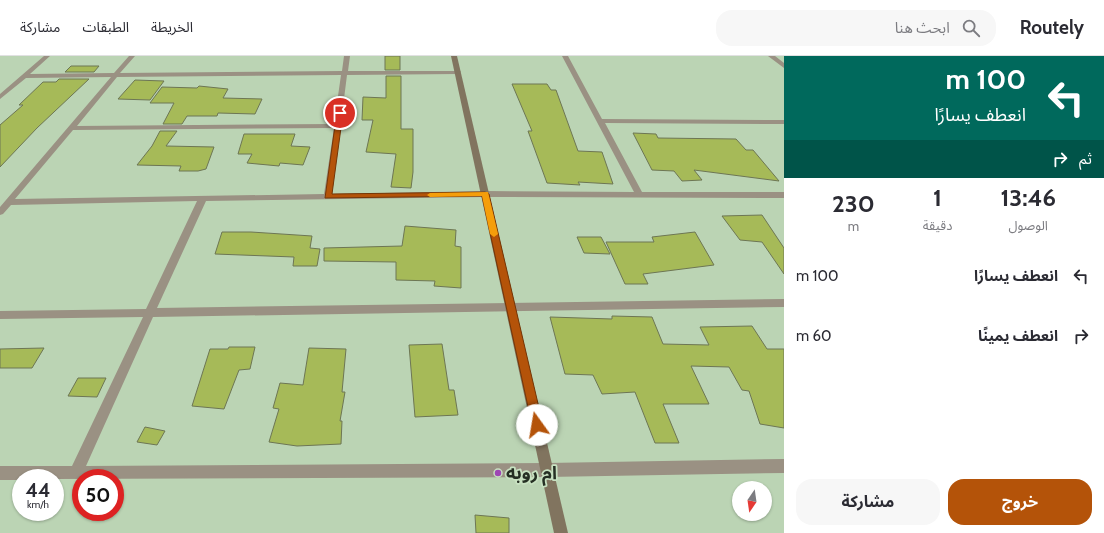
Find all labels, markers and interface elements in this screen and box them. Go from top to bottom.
search box [716,10,996,46]
text: Routely [1020,16,1084,39]
icon: search [960,17,982,39]
text: مشاركة [20,18,60,36]
text: الطبقات [82,18,129,36]
text: الخريطة [151,18,193,36]
text: ابحث هنا [895,19,950,37]
text: 100 m [945,62,1026,96]
icon: left [1040,72,1092,124]
pin [323,96,357,130]
icon: arrive [329,102,351,124]
text: انعطف يسارًا [935,104,1026,126]
icon: right [1049,148,1071,170]
text: ثم [1079,150,1092,168]
text: 1 [933,183,942,212]
text: 13:46 [1000,183,1056,212]
text: 230 [832,189,875,218]
text: دقيقة [923,217,952,233]
text: الوصول [1008,217,1048,233]
text: m [848,218,859,234]
icon: left [1070,265,1092,287]
text: 100 m [796,267,838,285]
text: انعطف يسارًا [974,267,1058,285]
icon: right [1070,325,1092,347]
text: 60 m [796,327,832,345]
text: انعطف يمينًا [978,327,1058,345]
position arrow [516,404,558,446]
place label: ام روبه [506,462,557,486]
marker: ام روبه [493,468,503,478]
speed limit sign: 50 [72,469,124,521]
text: 44 [26,478,50,502]
button: مشاركة [796,479,940,525]
button: خروج [948,479,1092,525]
north arrow [732,481,772,521]
map controls [732,481,772,521]
text: km/h [27,498,49,511]

